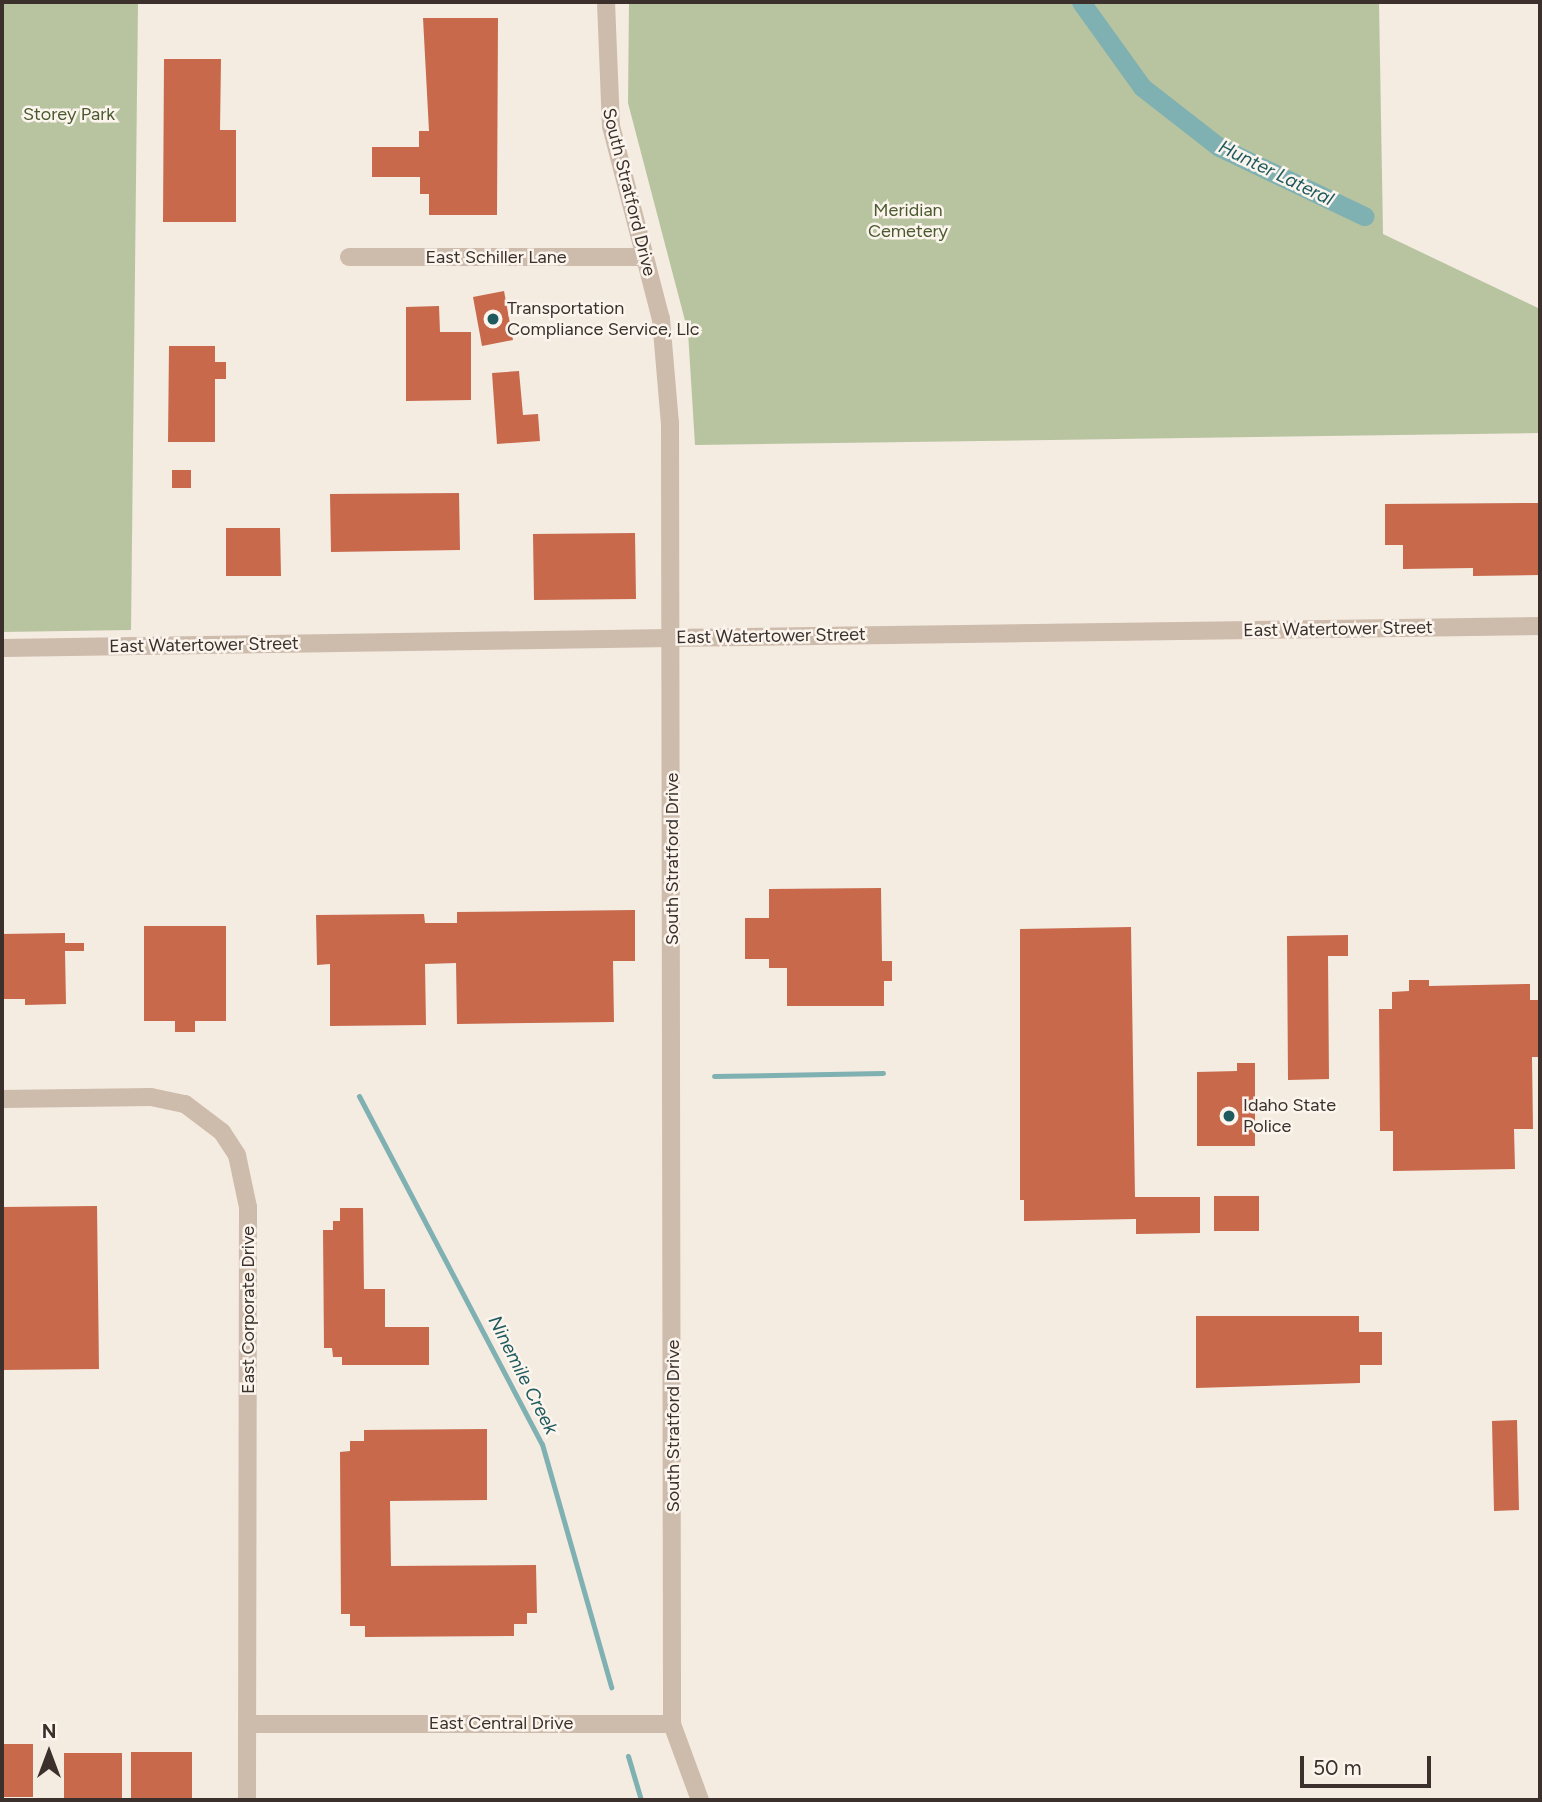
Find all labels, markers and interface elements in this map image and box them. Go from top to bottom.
park label: Storey Park [23,103,115,125]
street label: South Stratford Drive [598,106,660,278]
water label: Hunter Lateral [1215,135,1337,211]
park label: Meridian Cemetery [868,200,948,242]
street label: East Schiller Lane [425,246,567,268]
place label: Transportation Compliance Service, Llc [507,298,699,340]
marker: Transportation Compliance Service, Llc [485,311,501,327]
street label: East Watertower Street [1243,617,1433,641]
street label: East Watertower Street [676,624,866,648]
street label: East Watertower Street [109,633,299,657]
street label: South Stratford Drive [661,773,683,945]
place label: Idaho State Police [1243,1095,1336,1138]
marker: Idaho State Police [1221,1108,1237,1124]
street label: East Corporate Drive [237,1226,259,1394]
water label: Ninemile Creek [483,1312,563,1438]
street label: South Stratford Drive [662,1340,684,1512]
street label: East Central Drive [429,1712,573,1734]
north arrow [14,1718,84,1788]
text: N [42,1720,56,1743]
scale bar [1304,1742,1435,1786]
text: 50 m [1313,1755,1362,1780]

